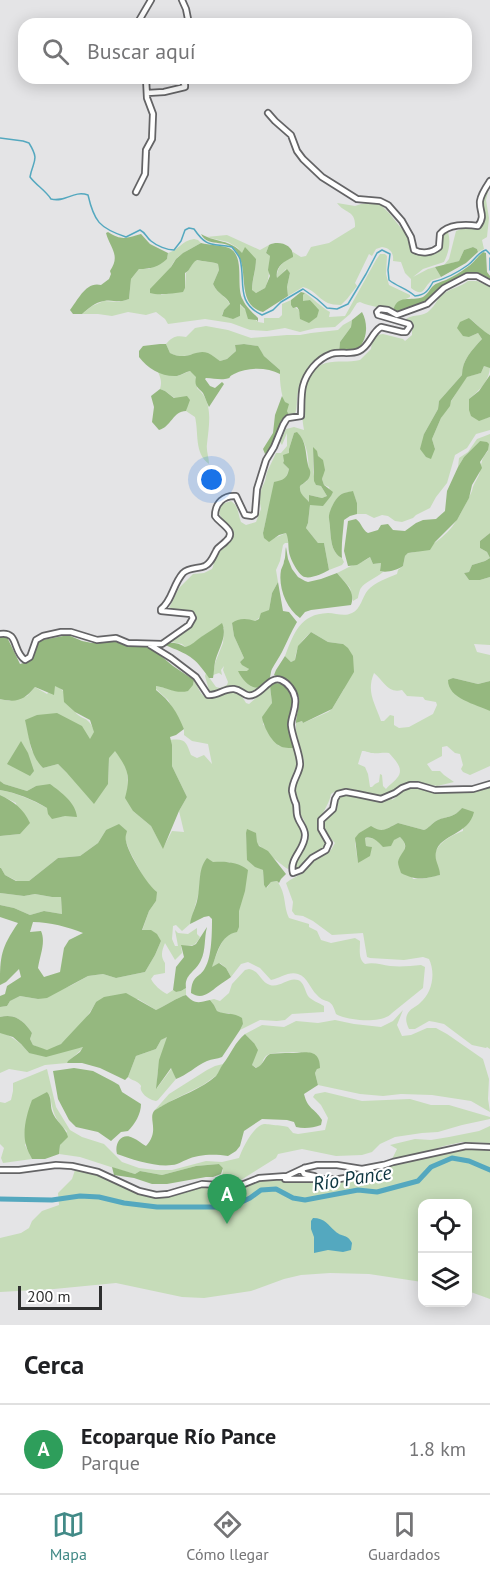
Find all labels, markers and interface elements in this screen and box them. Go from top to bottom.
search box [18,18,472,84]
icon: search [39,35,72,68]
text: Buscar aquí [87,37,196,65]
your location [197,465,226,494]
water label: Río Pance [311,1159,394,1197]
pin: A [208,1174,246,1224]
map controls [418,1199,472,1307]
button: locate [418,1199,472,1253]
button: layers [418,1253,472,1307]
scale bar [18,1283,102,1310]
text: 200 m [27,1286,70,1306]
text: Cerca [24,1348,84,1381]
text: Ecoparque Río Pance [81,1422,276,1450]
text: A [37,1436,50,1462]
text: 1.8 km [409,1436,466,1462]
text: Parque [81,1450,140,1476]
tab: Mapa [50,1508,87,1564]
tab: Cómo llegar [186,1508,269,1564]
tab: Guardados [368,1508,440,1564]

